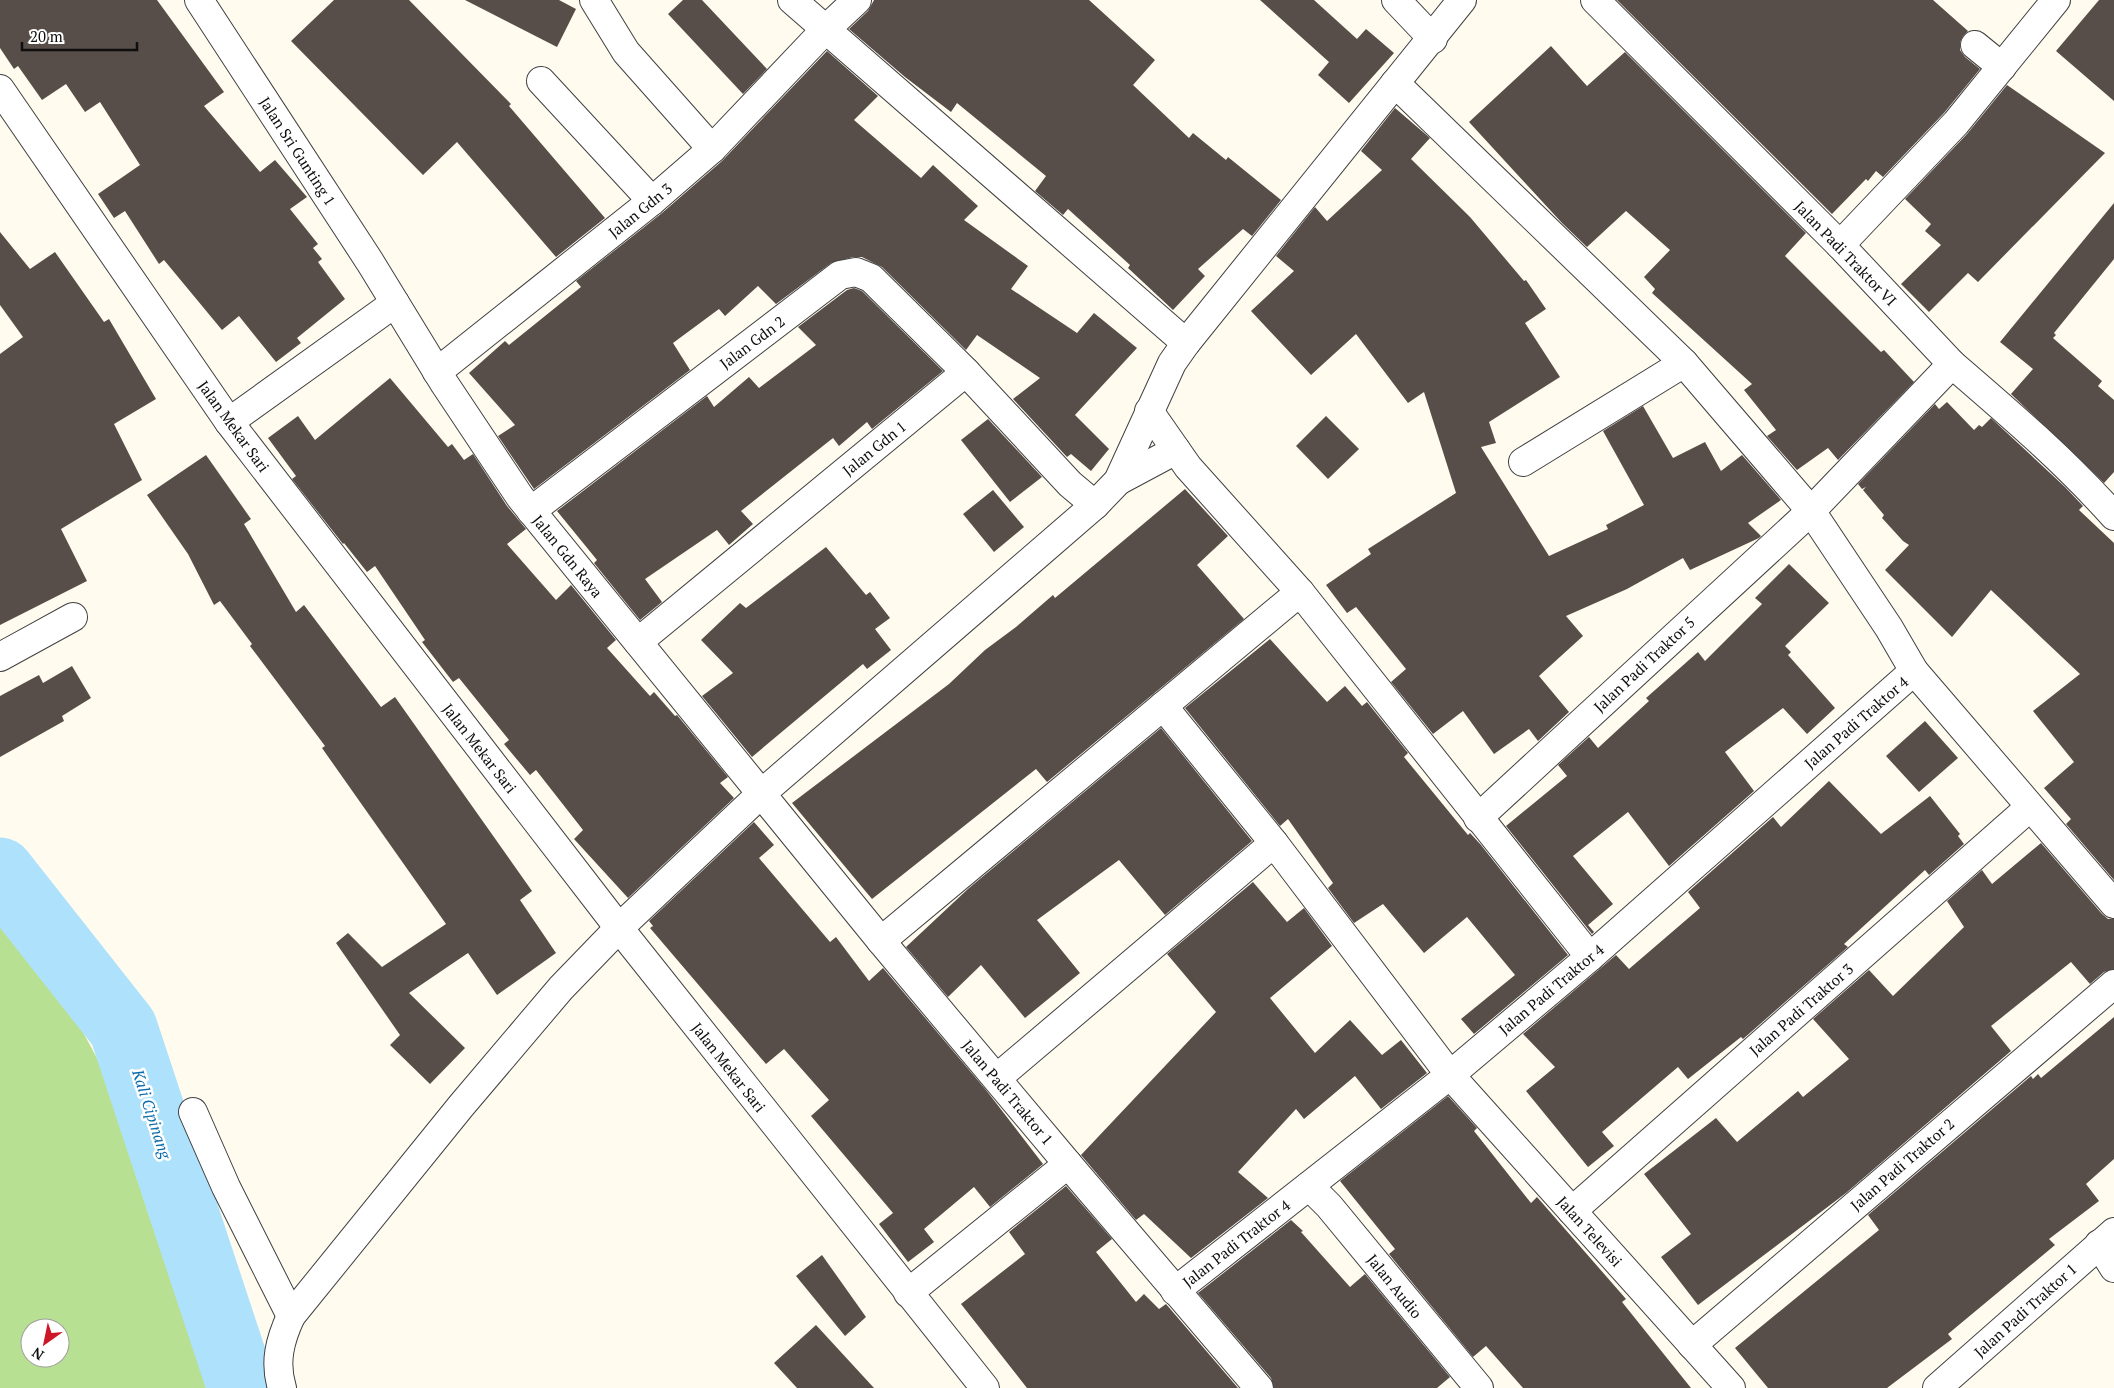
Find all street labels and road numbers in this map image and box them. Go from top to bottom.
street label: Jalan Sri Gunting 1 [255,93,341,209]
street label: Jalan Gdn 3 [604,178,676,242]
street label: Jalan Padi Traktor VI [1791,196,1901,310]
street label: Jalan Gdn 2 [715,311,789,373]
street label: Jalan Mekar Sari [194,376,274,476]
street label: Jalan Gdn 1 [838,416,910,480]
street label: Jalan Gdn Raya [529,511,608,602]
street label: Jalan Padi Traktor 5 [1589,612,1699,716]
street label: Jalan Padi Traktor 4 [1800,671,1912,773]
street label: Jalan Mekar Sari [439,699,521,797]
street label: Jalan Padi Traktor 4 [1494,939,1608,1039]
street label: Jalan Padi Traktor 3 [1745,958,1857,1060]
street label: Jalan Mekar Sari [688,1018,770,1116]
street label: Jalan Padi Traktor 1 [958,1035,1058,1149]
street label: Jalan Padi Traktor 2 [1846,1113,1958,1215]
street label: Jalan Televisi [1553,1192,1627,1270]
street label: Jalan Padi Traktor 4 [1178,1195,1294,1291]
street label: Jalan Audio [1363,1250,1427,1322]
street label: Jalan Padi Traktor 1 [1969,1259,2081,1361]

